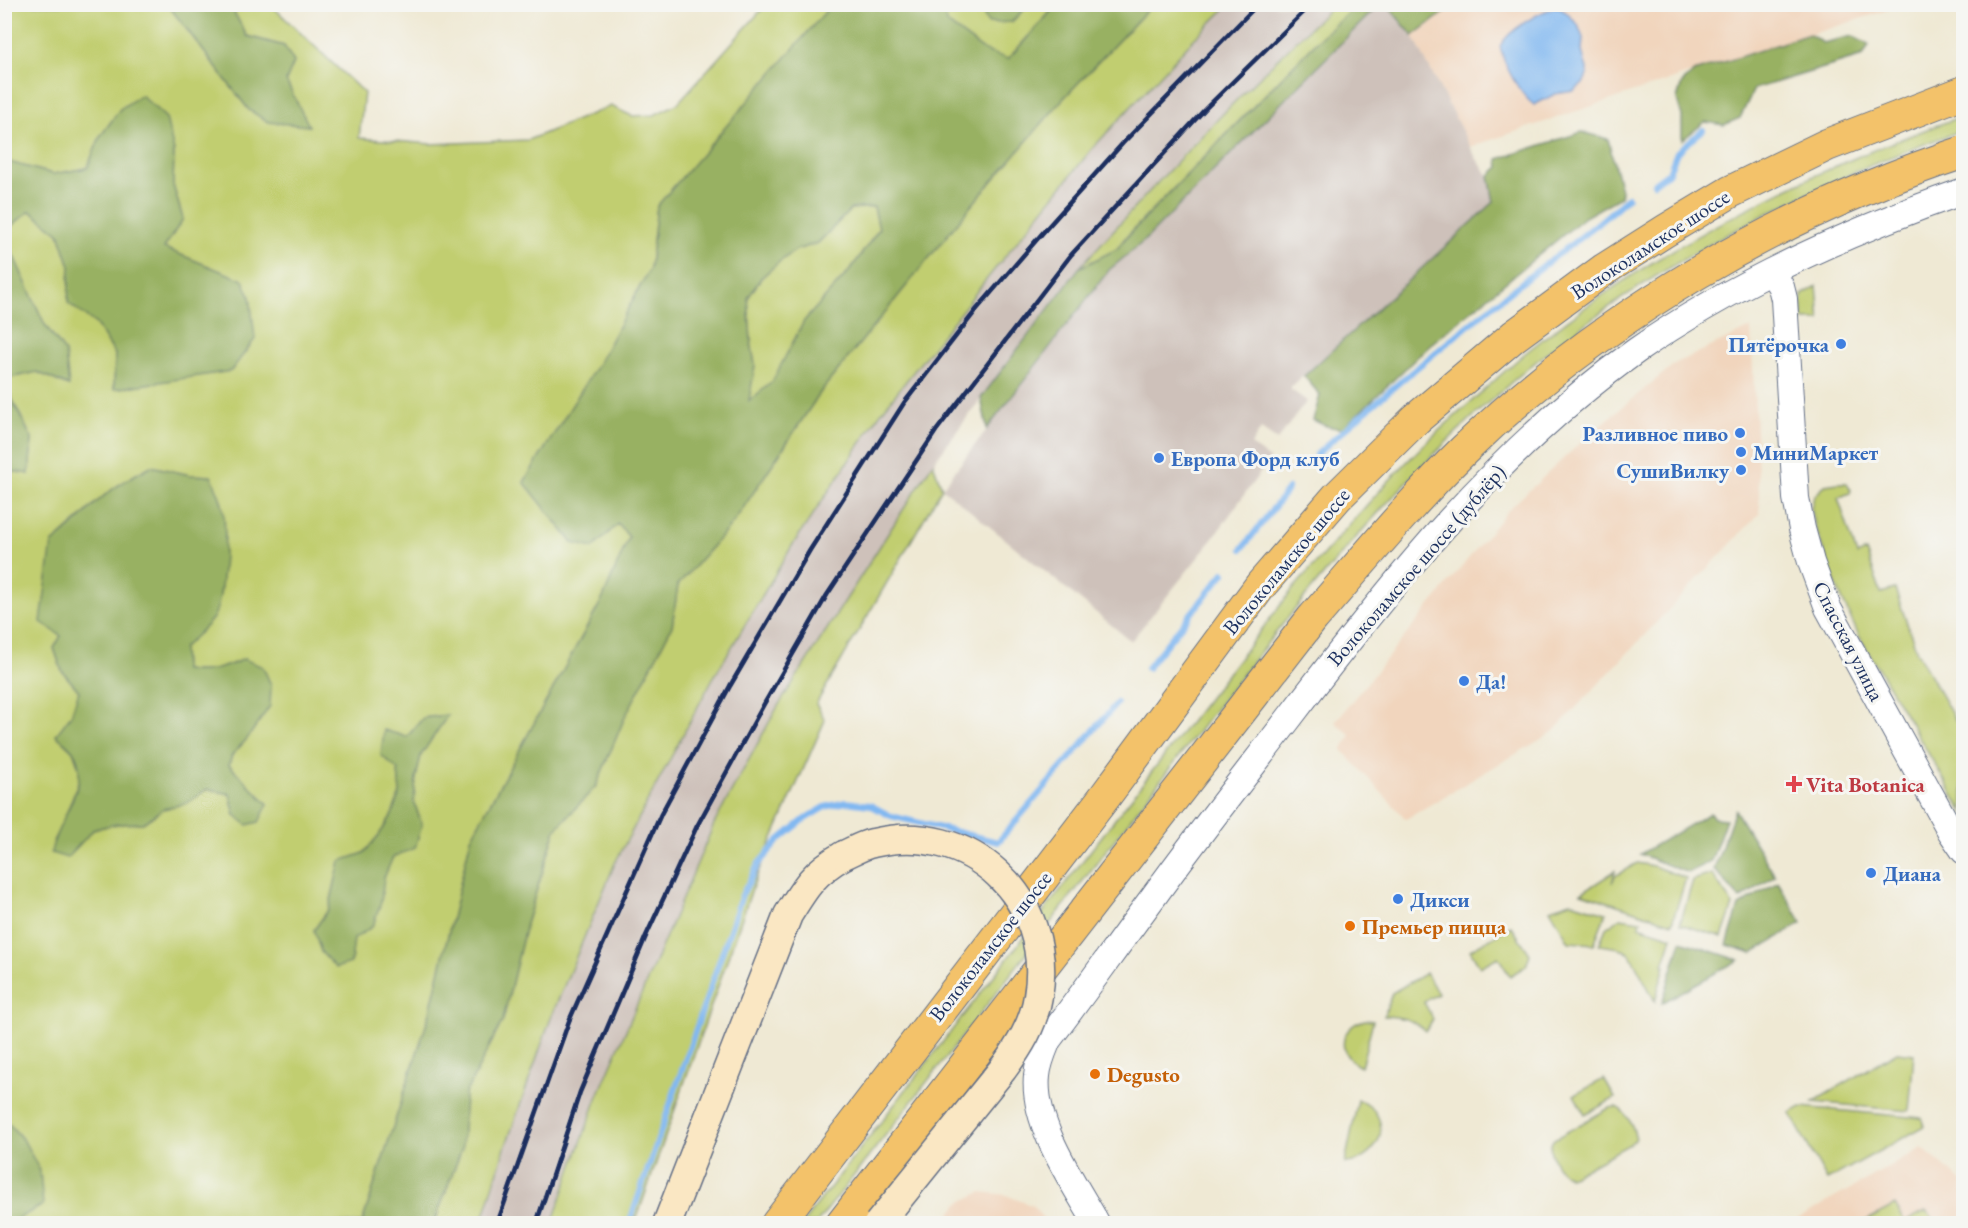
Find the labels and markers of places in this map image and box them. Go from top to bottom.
place label: Пятёрочка [1728,331,1830,358]
marker: Пятёрочка [1834,337,1848,351]
place label: Разливное пиво [1582,420,1728,447]
marker: Разливное пиво [1733,426,1747,440]
place label: МиниМаркет [1753,439,1879,466]
place label: Европа Форд клуб [1171,445,1340,472]
marker: МиниМаркет [1734,445,1748,459]
marker: Европа Форд клуб [1152,451,1166,465]
place label: СушиВилку [1616,457,1730,484]
marker: СушиВилку [1734,463,1748,477]
place label: Да! [1476,668,1506,695]
marker: Да! [1457,674,1471,688]
place label: Vita Botanica [1806,771,1925,798]
marker: Vita Botanica [1787,777,1801,791]
place label: Диана [1883,860,1942,887]
marker: Диана [1864,866,1878,880]
place label: Дикси [1410,886,1470,913]
marker: Дикси [1391,892,1405,906]
place label: Премьер пицца [1362,913,1507,940]
marker: Премьер пицца [1343,919,1357,933]
place label: Degusto [1107,1061,1180,1088]
marker: Degusto [1088,1067,1102,1081]

